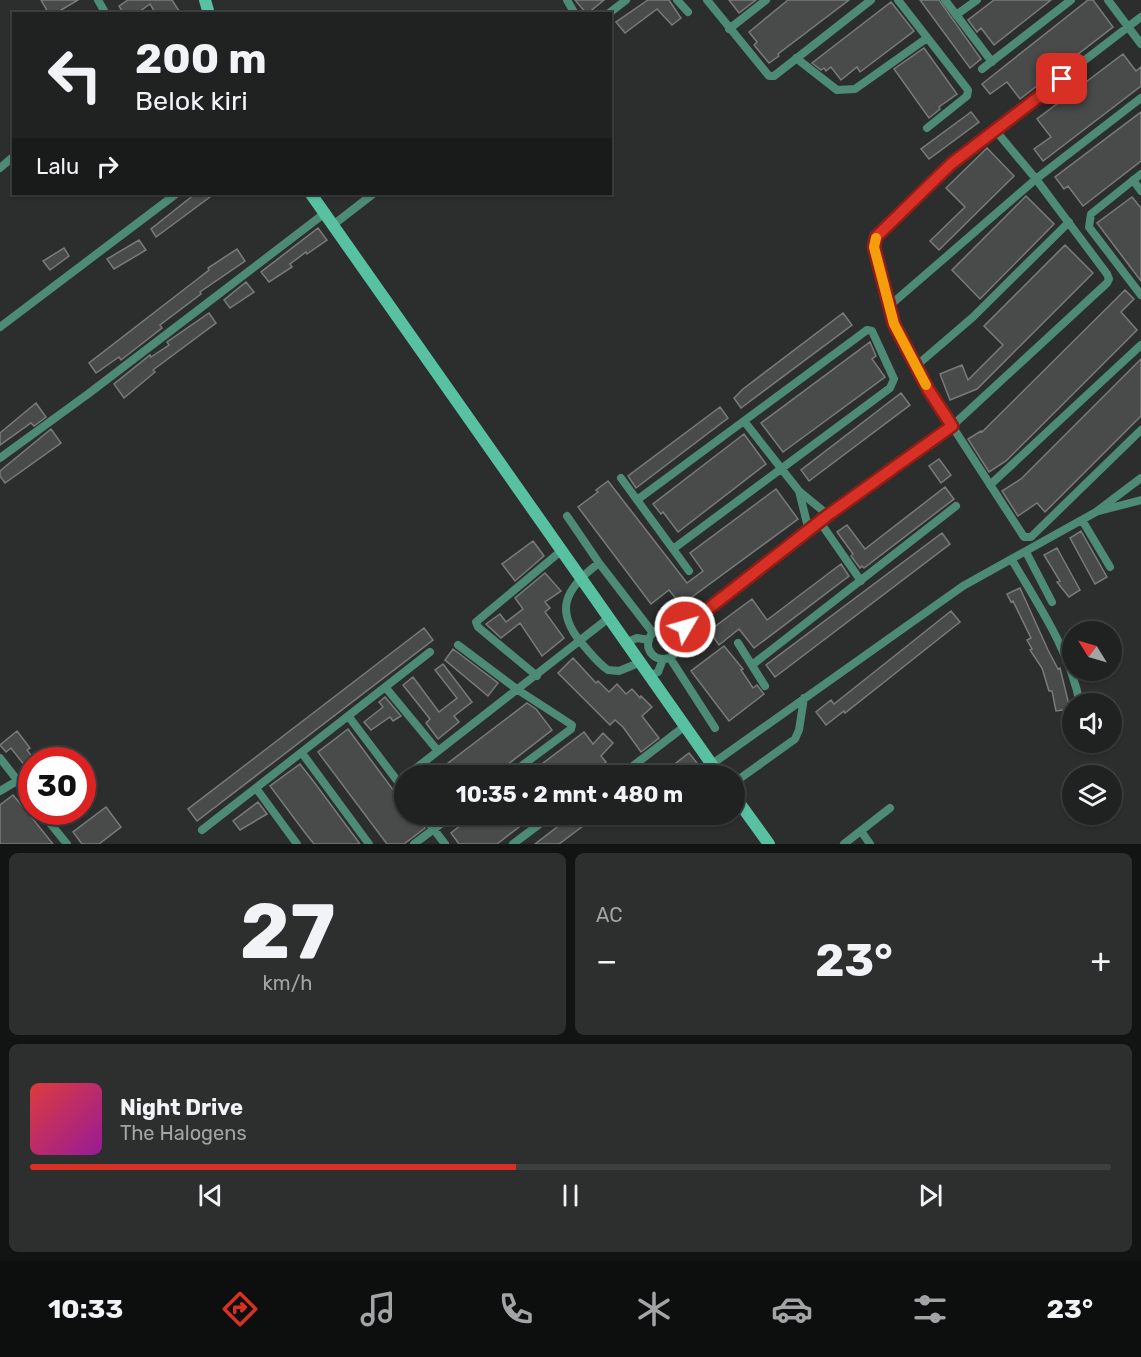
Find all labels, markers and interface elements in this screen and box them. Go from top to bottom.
text: 200 m [135,34,267,84]
icon: left [36,36,114,114]
pin [1036,53,1087,104]
icon: arrive [1045,62,1078,95]
text: Belok kiri [135,85,248,117]
icon: right [91,150,124,183]
text: Lalu [36,153,79,180]
position arrow [653,595,717,659]
north arrow [1062,621,1122,681]
map controls [1062,621,1122,825]
button: sound [1062,693,1122,753]
speed limit sign: 30 [18,747,96,825]
button: layers [1062,765,1122,825]
text: 10:35 · 2 mnt · 480 m [456,781,683,808]
text: 27 [240,885,335,978]
text: AC [596,903,622,927]
text: 23° [815,934,893,987]
text: − [596,941,617,980]
text: + [1090,941,1111,980]
text: km/h [263,971,312,995]
text: Night Drive [120,1094,243,1121]
text: The Halogens [120,1121,247,1145]
icon: previous [194,1179,227,1212]
icon: pause [554,1179,587,1212]
icon: next [914,1179,947,1212]
icon: directions [219,1288,261,1330]
icon: music [357,1288,399,1330]
icon: phone [495,1288,537,1330]
icon: climate [633,1288,675,1330]
icon: car [771,1288,813,1330]
icon: filters [909,1288,951,1330]
text: 10:33 [48,1293,123,1325]
text: 23° [1047,1293,1093,1325]

